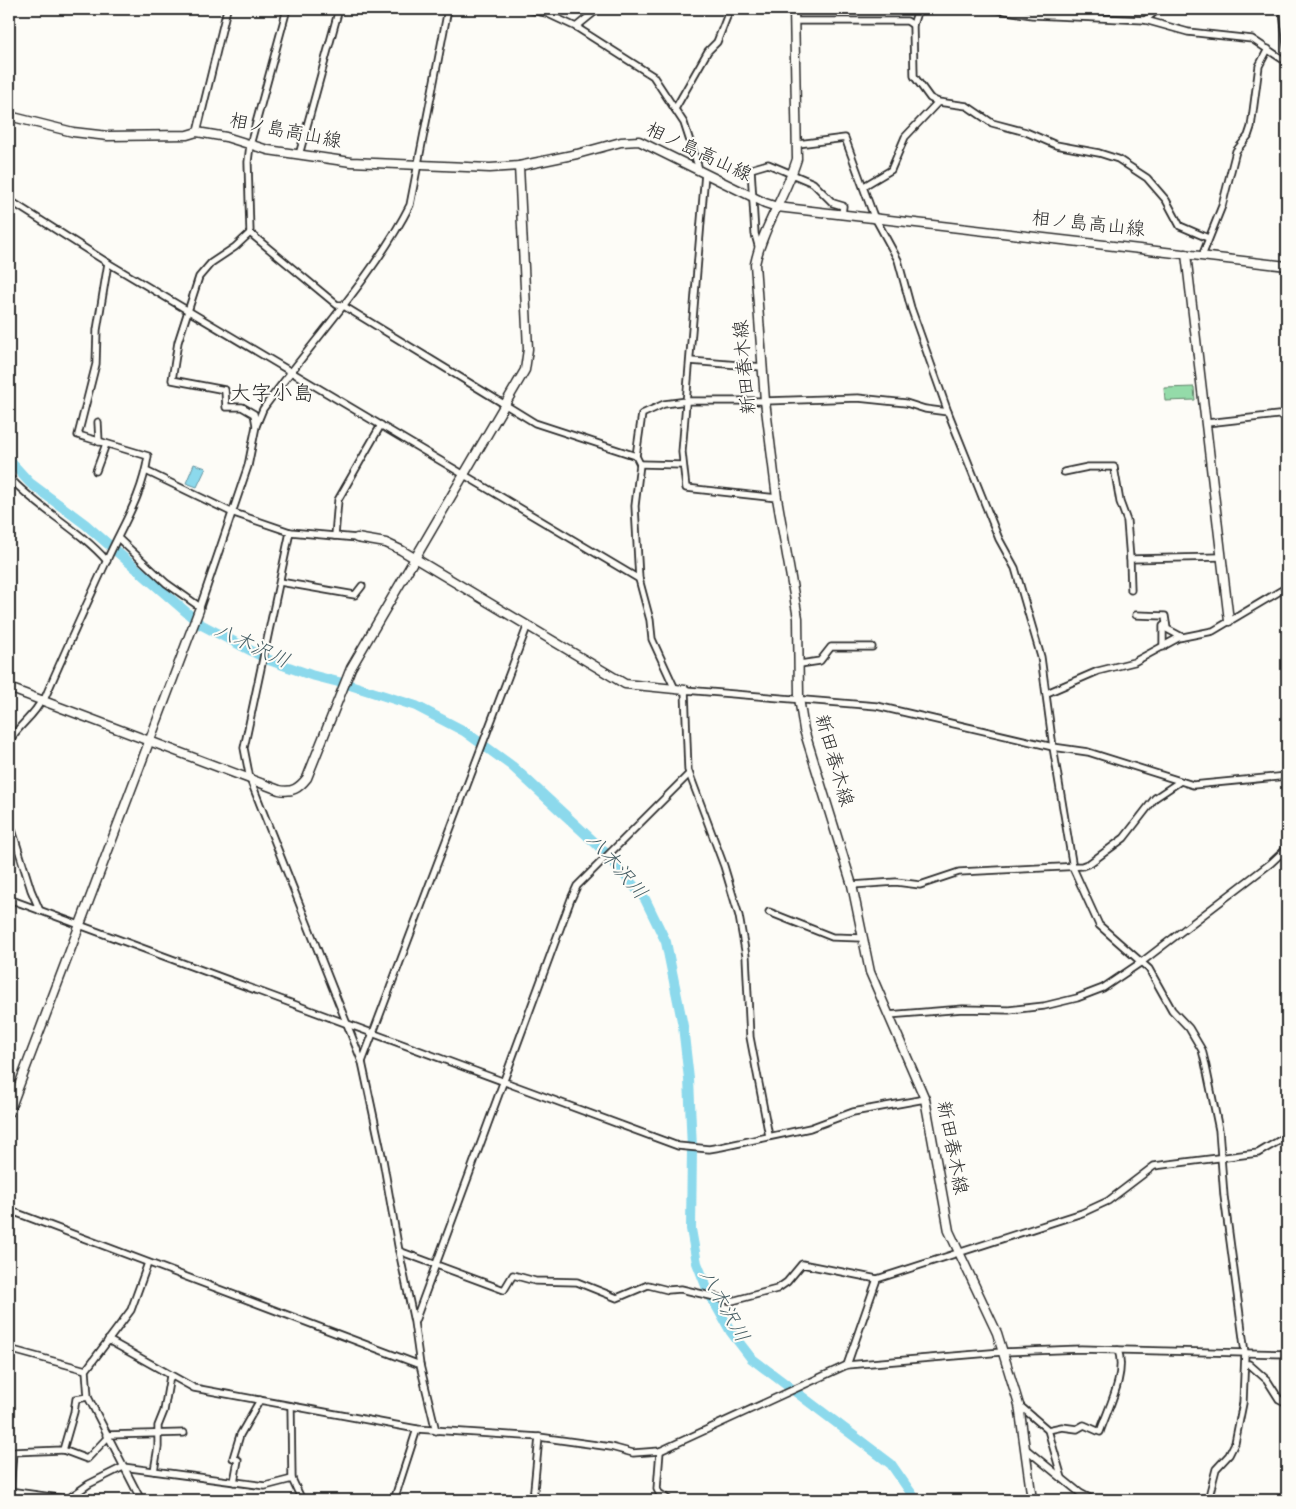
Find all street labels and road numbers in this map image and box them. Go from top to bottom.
street label: 相ノ島高山線 [227,110,343,155]
street label: 相ノ島高山線 [641,119,755,189]
street label: 相ノ島高山線 [1030,208,1146,243]
street label: 新田春木線 [730,319,763,415]
street label: 新田春木線 [808,712,857,810]
street label: 新田春木線 [930,1099,971,1197]

